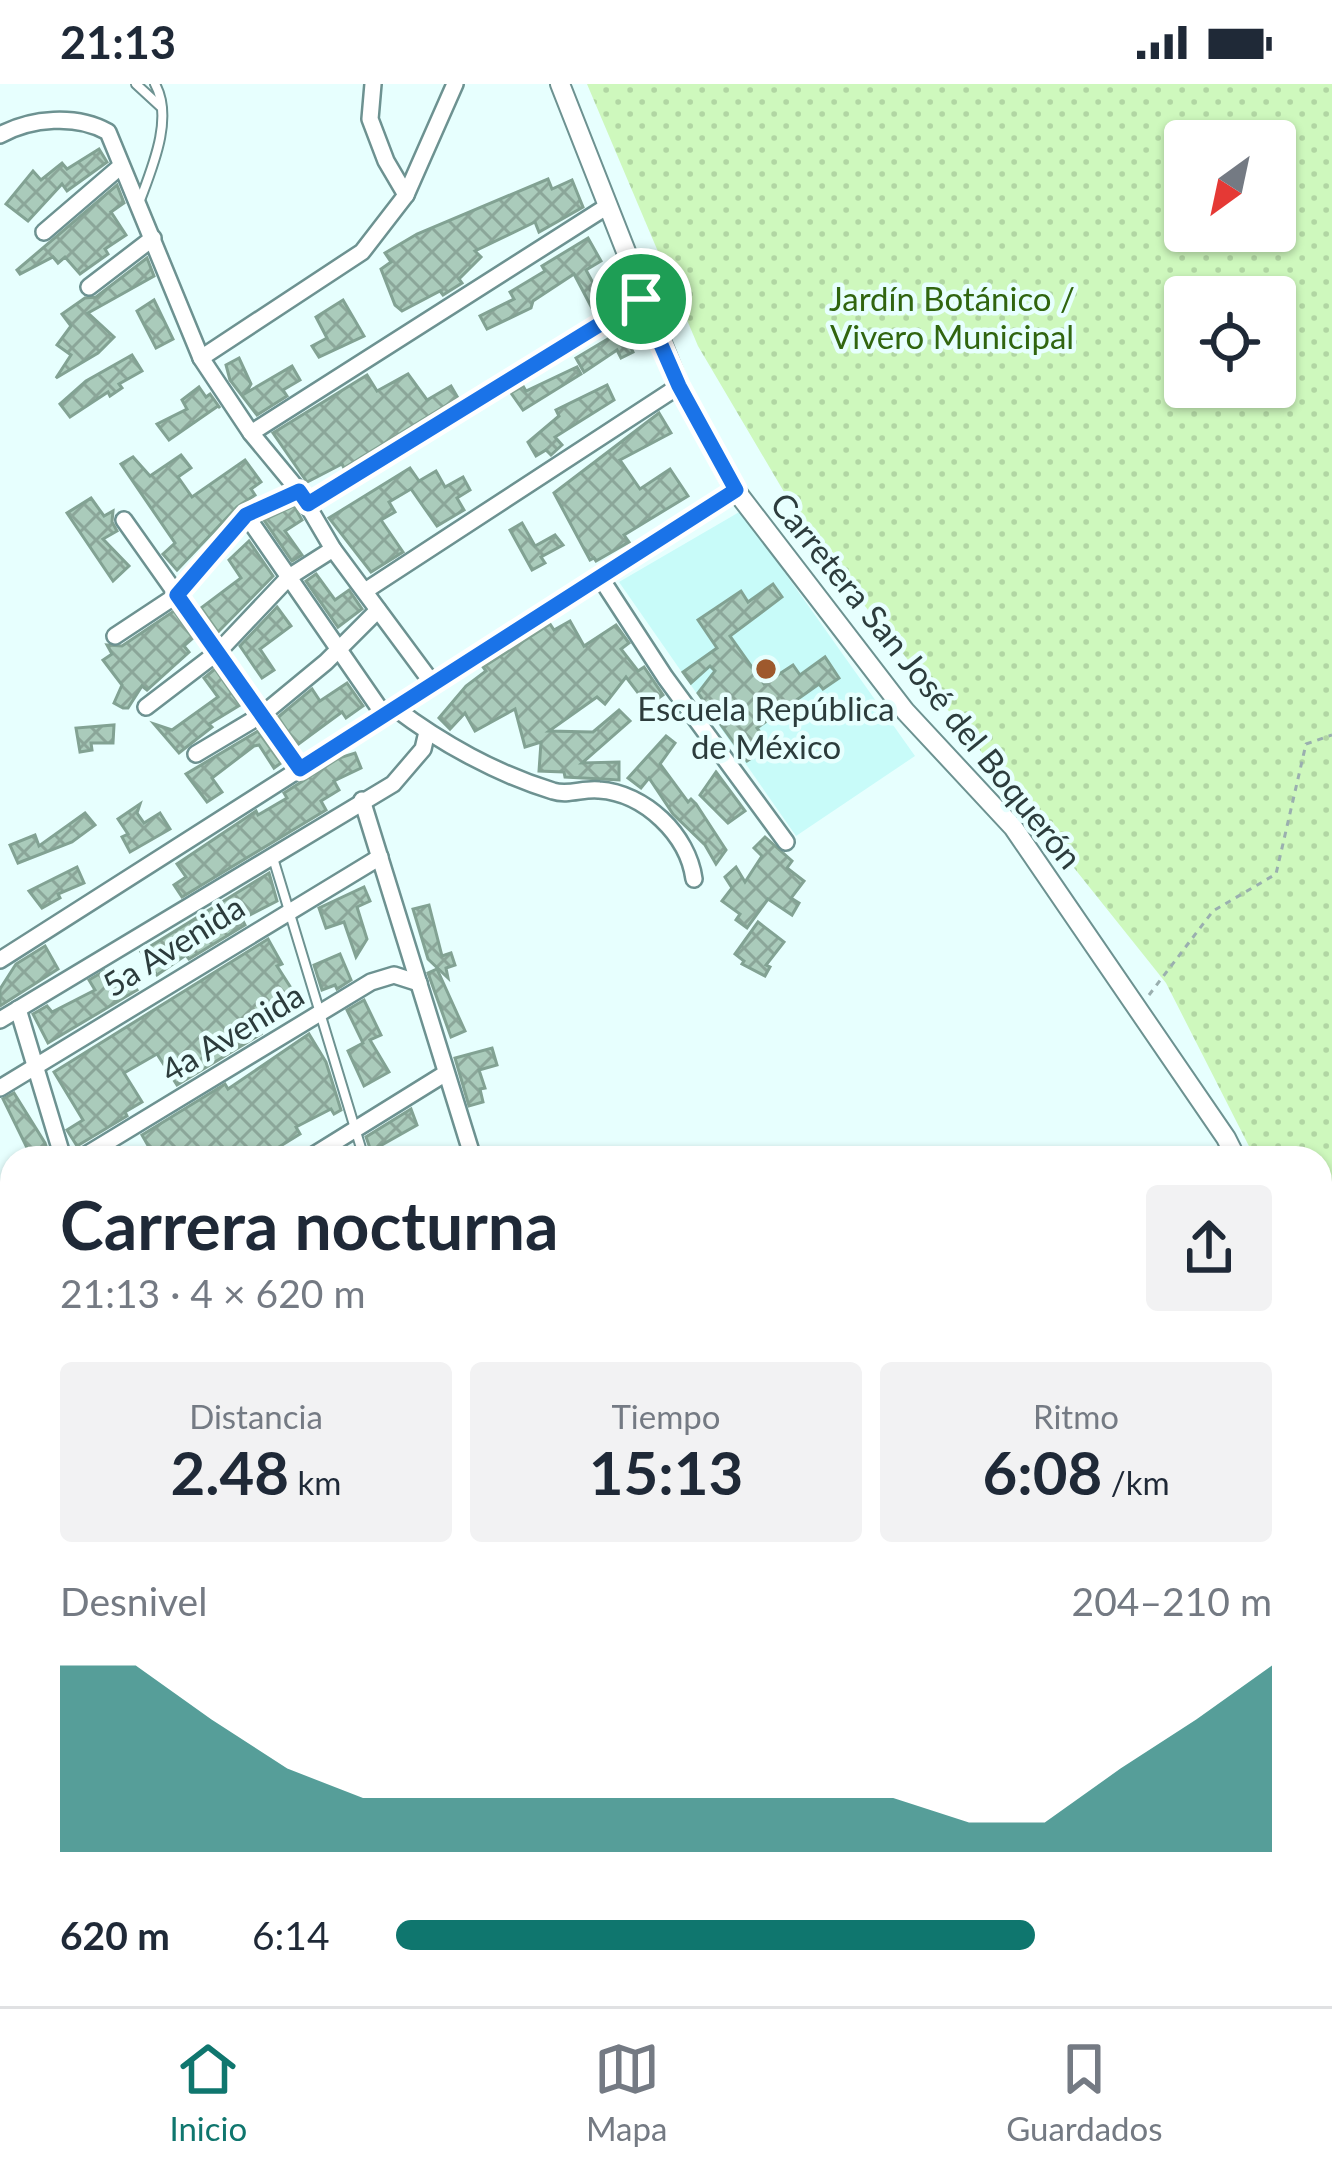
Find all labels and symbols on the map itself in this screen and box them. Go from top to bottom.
north arrow [1164,120,1296,252]
pin [590,248,692,350]
park label: Jardín Botánico / Vivero Municipal [829,278,1075,356]
street label: Carretera San José del Boquerón [763,484,1091,876]
marker: Escuela República de México [753,656,779,682]
place label: Escuela República de México [637,688,895,766]
street label: 5a Avenida [95,886,251,1004]
street label: 4a Avenida [154,974,310,1090]

